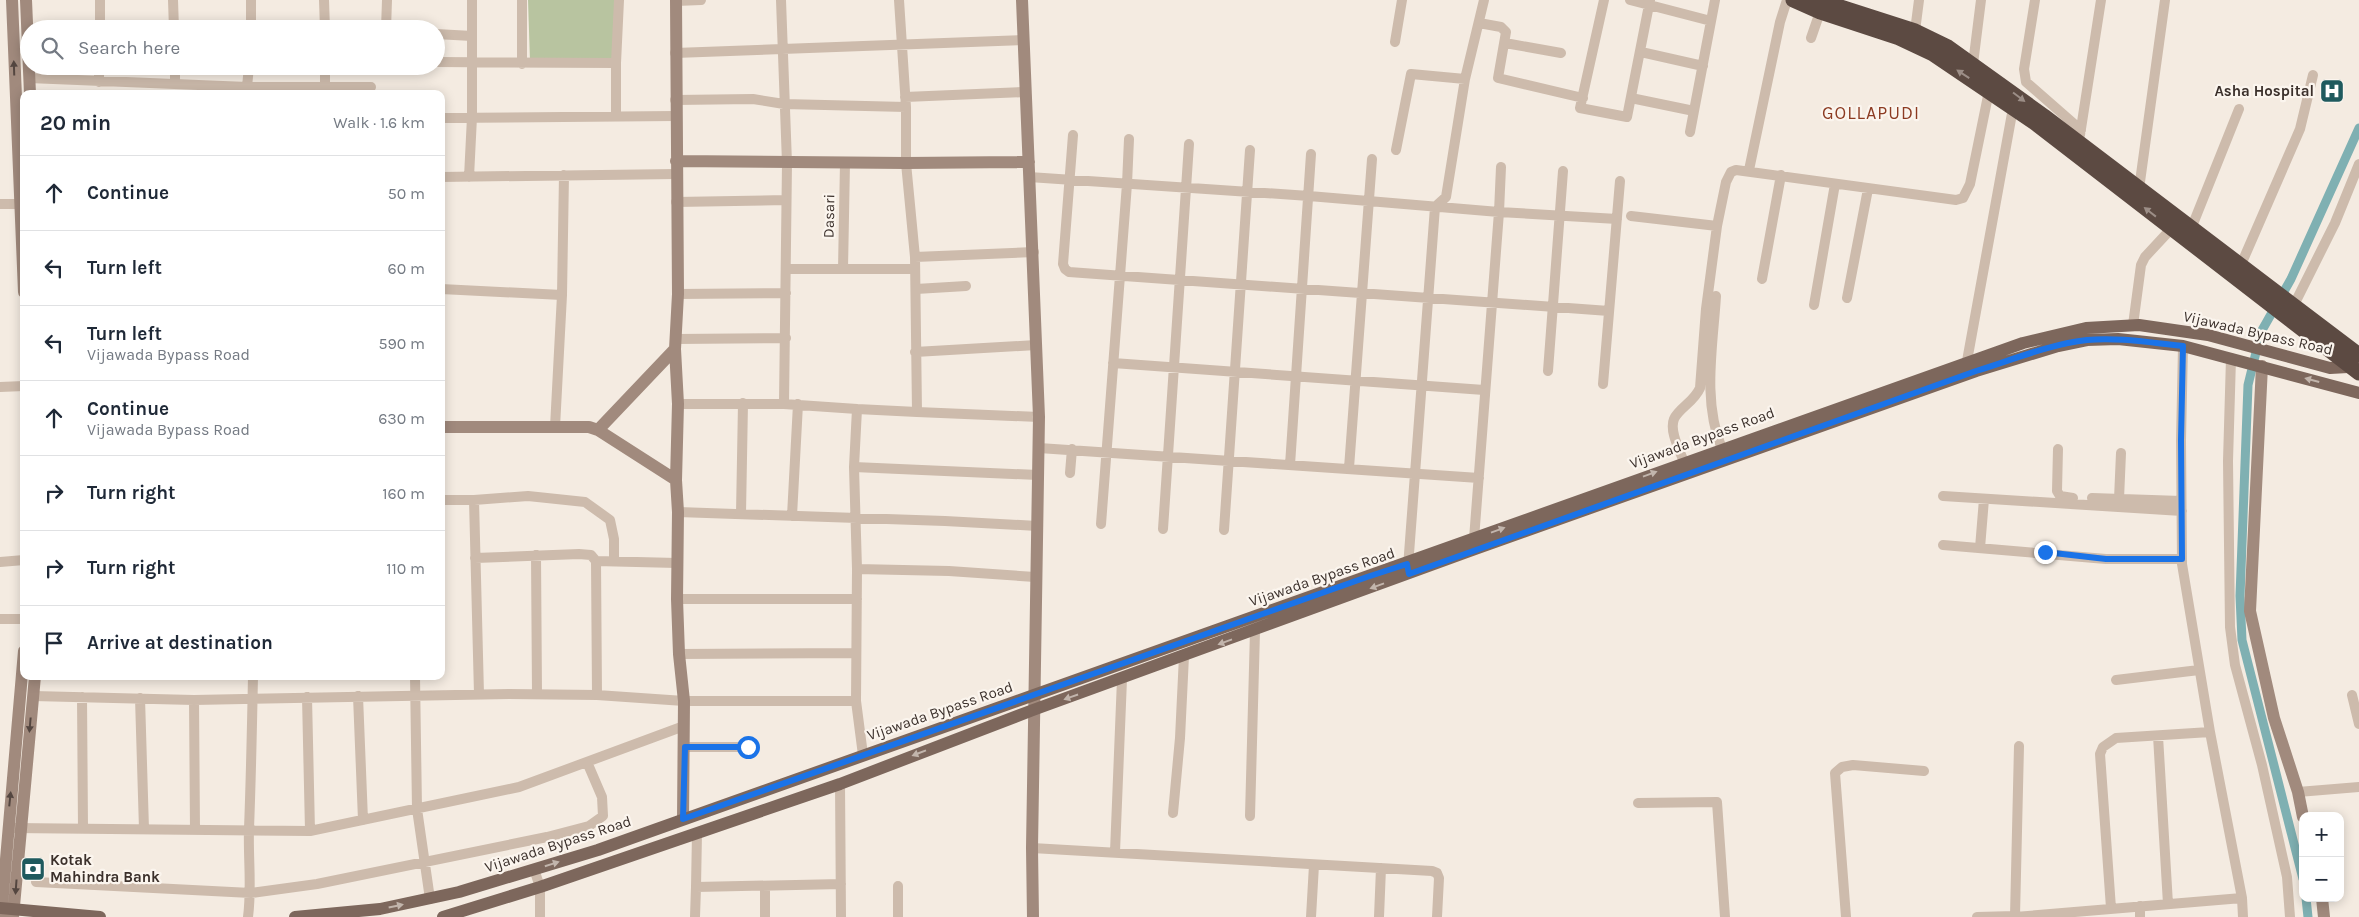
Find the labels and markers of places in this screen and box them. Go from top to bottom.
hospital icon: Asha Hospital [2319,78,2345,104]
place label: Asha Hospital [2214,82,2314,100]
place label: Kotak Mahindra Bank [50,851,160,886]
bank icon: Kotak Mahindra Bank [20,856,46,882]

